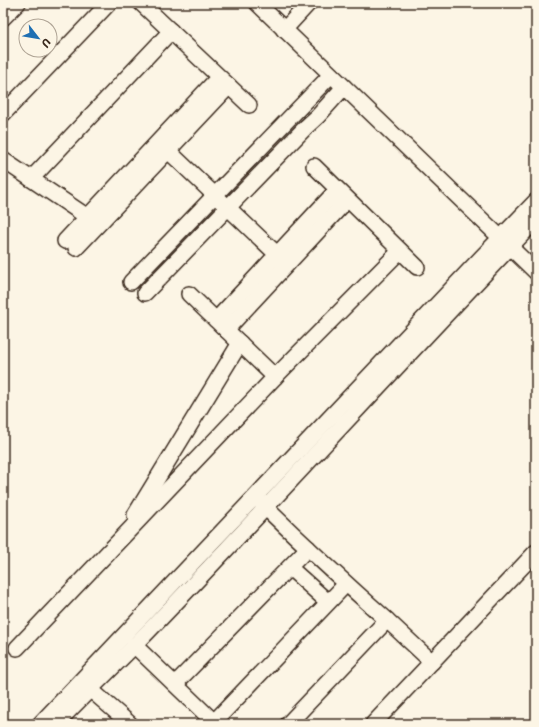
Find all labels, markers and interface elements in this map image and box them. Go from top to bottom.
north arrow [18,18,58,58]
text: U [36,35,56,52]

